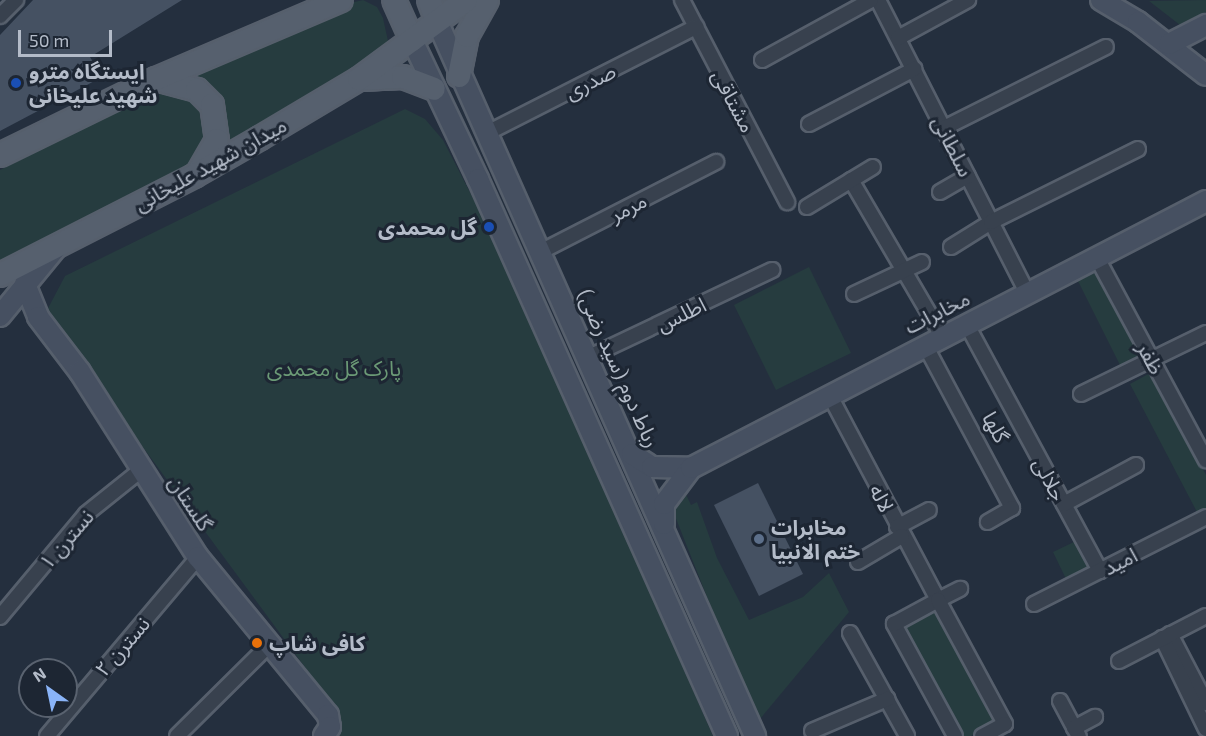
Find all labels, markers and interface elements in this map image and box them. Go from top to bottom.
scale bar [21,18,116,56]
text: 50 m [29,29,69,51]
place label: ایستگاه مترو شهید علیخانی [29,58,157,108]
street label: صدری [560,58,620,104]
street label: مشتاقی [707,65,761,137]
marker: ایستگاه مترو شهید علیخانی [7,74,25,92]
street label: سلطانی [927,111,979,181]
street label: میدان شهید علیخانی [129,112,291,216]
street label: مرمر [605,187,651,227]
place label: گل محمدی [378,214,477,240]
marker: گل محمدی [482,220,496,234]
street label: رباط دوم (سید رضی) [573,285,665,451]
street label: مخابرات [900,285,974,339]
street label: اطلس [652,291,710,337]
street label: ظفر [1132,338,1170,378]
park label: پارک گل محمدی [267,355,401,381]
street label: گلها [977,407,1015,447]
street label: جلالی [1028,453,1072,505]
street label: گلستان [164,471,218,535]
street label: لاله [864,480,900,516]
street label: نسترن ۱ [33,504,99,574]
place label: مخابرات ختم الانبیا [771,514,860,564]
marker: مخابرات ختم الانبیا [752,532,766,546]
street label: امید [1099,542,1141,580]
street label: نسترن ۲ [89,611,155,681]
place label: کافی شاپ [269,630,365,656]
marker: کافی شاپ [250,636,264,650]
north arrow [18,658,78,718]
text: N [29,663,49,685]

